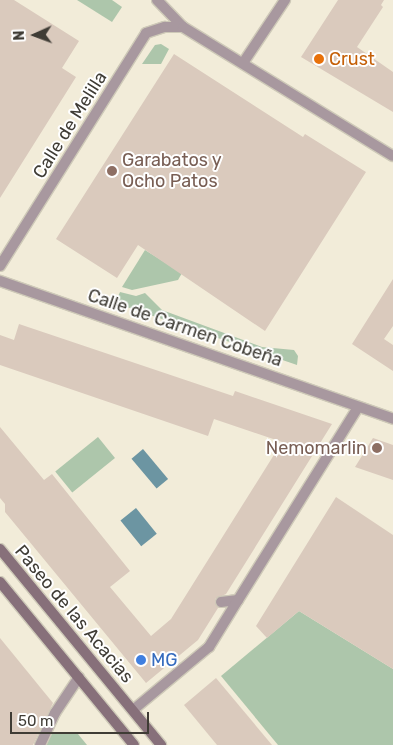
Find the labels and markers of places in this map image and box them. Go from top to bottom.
place label: Crust [329,48,375,70]
marker: Crust [313,53,325,65]
place label: Garabatos y Ocho Patos [122,150,222,192]
marker: Garabatos y Ocho Patos [106,165,118,177]
place label: Nemomarlin [266,437,367,459]
marker: Nemomarlin [371,442,383,454]
place label: MG [151,649,178,671]
marker: MG [135,654,147,666]

